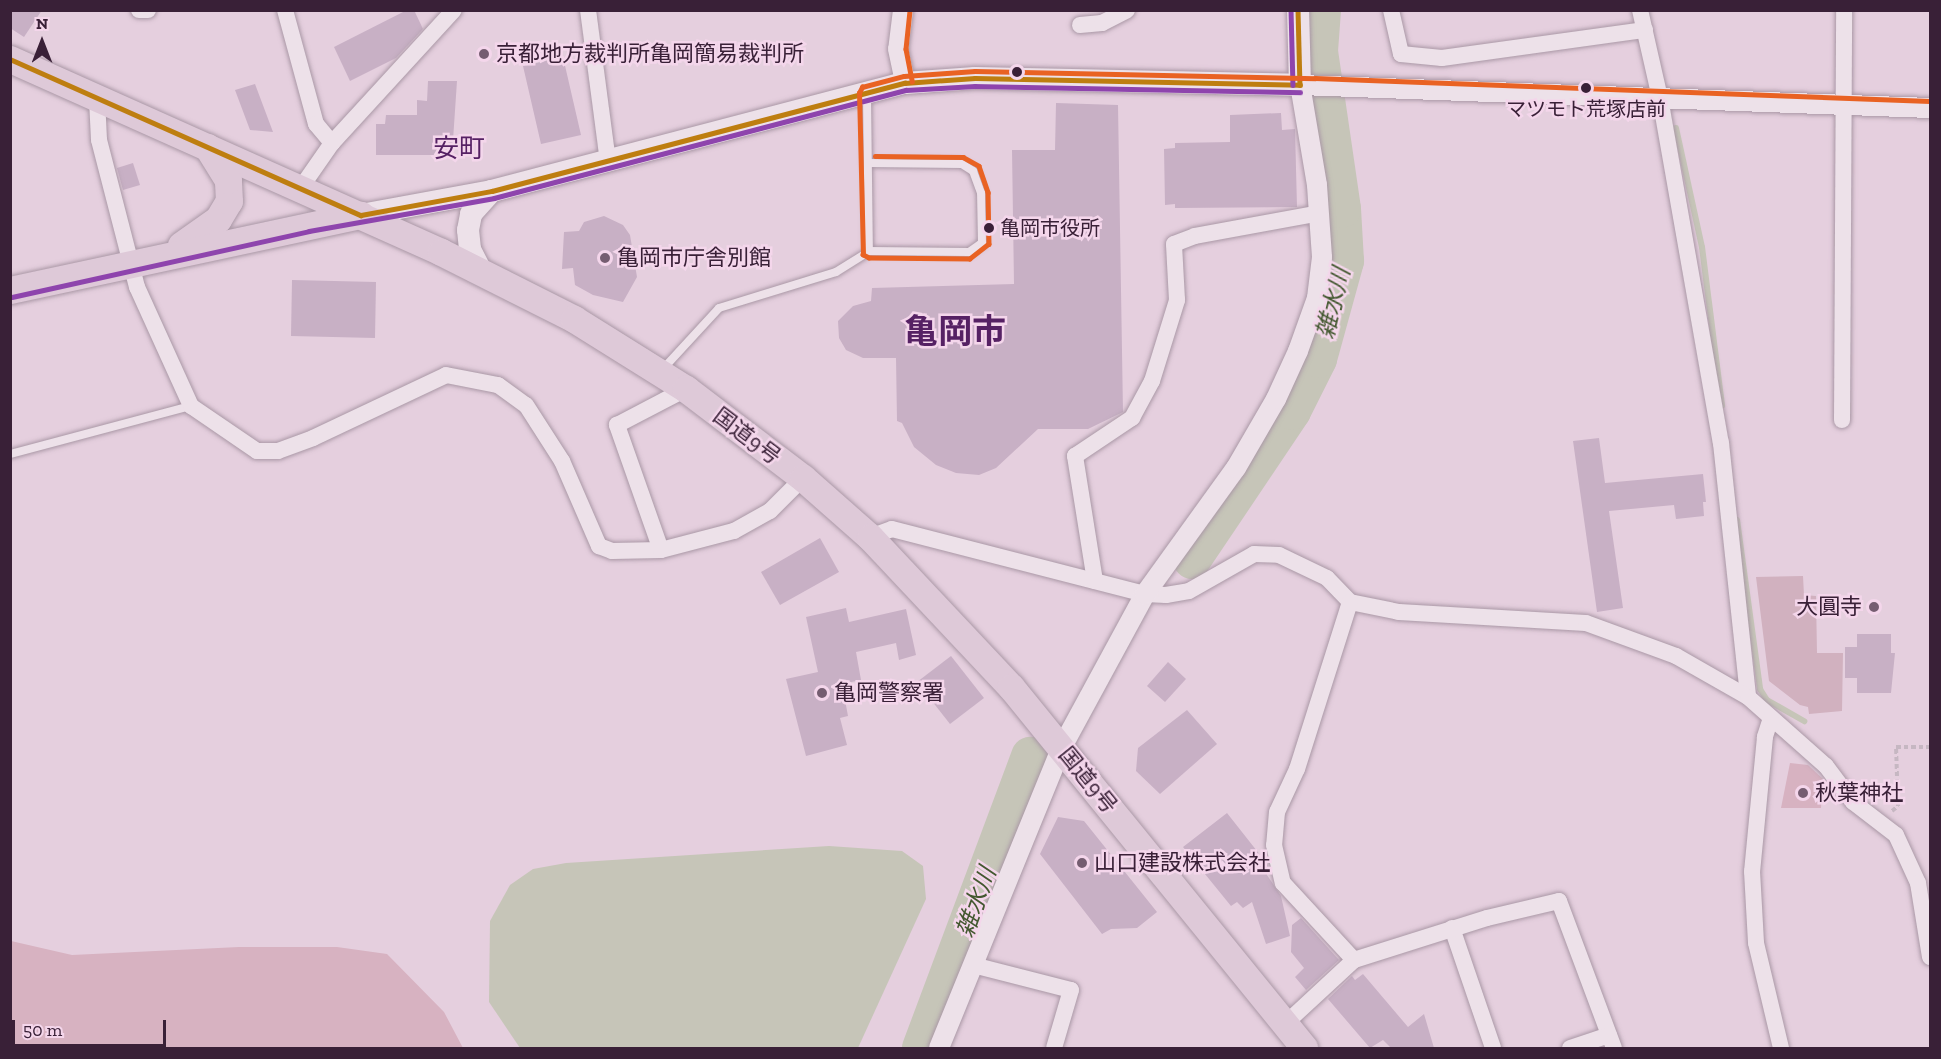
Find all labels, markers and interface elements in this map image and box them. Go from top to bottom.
north arrow [12,12,72,72]
text: N [36,14,48,33]
place label: 京都地方裁判所亀岡簡易裁判所 [496,41,804,67]
marker: 京都地方裁判所亀岡簡易裁判所 [477,47,491,61]
unlabelled marker [1011,66,1023,78]
marker: マツモト荒塚店前 [1580,82,1592,94]
place label: マツモト荒塚店前 [1506,97,1666,121]
district label: 安町 [433,133,485,165]
place label: 亀岡市役所 [1000,216,1100,240]
marker: 亀岡市役所 [983,222,995,234]
place label: 亀岡市庁舎別館 [617,245,771,271]
marker: 亀岡市庁舎別館 [598,251,612,265]
water label: 雑水川 [1310,265,1356,341]
district label: 亀岡市 [904,312,1006,352]
street label: 国道9号 [708,402,786,470]
place label: 大圓寺 [1796,594,1862,620]
marker: 大圓寺 [1867,600,1881,614]
place label: 亀岡警察署 [834,680,944,706]
marker: 亀岡警察署 [815,686,829,700]
street label: 国道9号 [1053,742,1123,818]
place label: 秋葉神社 [1815,780,1903,806]
marker: 秋葉神社 [1796,786,1810,800]
place label: 山口建設株式会社 [1094,850,1270,876]
marker: 山口建設株式会社 [1075,856,1089,870]
water label: 雑水川 [950,863,1002,941]
scale bar [15,1008,170,1046]
text: 50 m [23,1019,62,1041]

